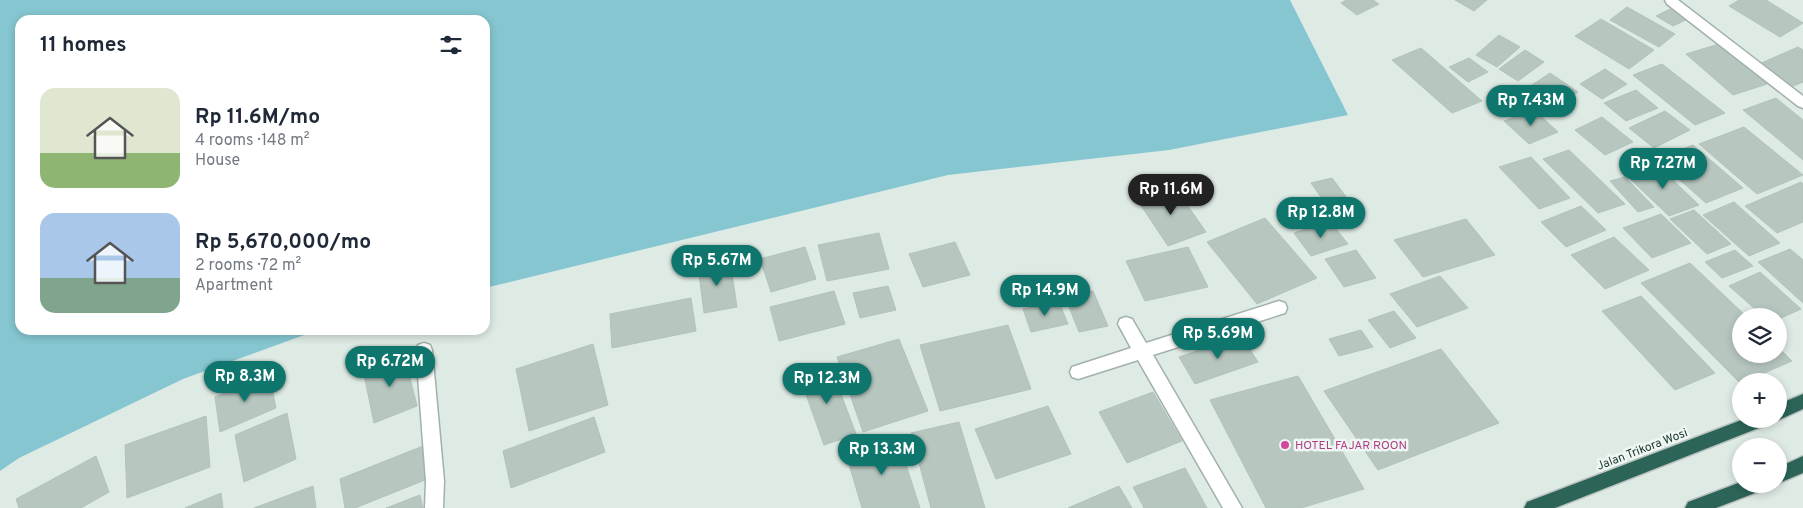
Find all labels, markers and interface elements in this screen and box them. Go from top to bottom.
icon: filters [437,31,465,59]
text: 11 homes [40,32,127,59]
pin: Rp 7.43M [1479,84,1583,127]
text: Rp 7.43M [1497,91,1565,111]
text: Rp 11.6M/mo [195,104,320,131]
icon: home [80,108,140,168]
text: 4 rooms · 148 m² [195,131,310,151]
pin: Rp 7.27M [1611,148,1715,190]
text: House [195,151,240,171]
text: Rp 7.27M [1630,154,1696,174]
pin: Rp 11.6M [1119,174,1223,216]
text: Rp 11.6M [1139,180,1203,200]
pin: Rp 12.8M [1269,196,1373,239]
text: Rp 12.8M [1287,203,1355,223]
text: Rp 5,670,000/mo [195,229,371,256]
icon: home [80,233,140,293]
pin: Rp 5.67M [665,244,769,287]
text: Rp 5.67M [682,251,752,271]
text: 2 rooms · 72 m² [195,256,301,276]
pin: Rp 14.9M [993,274,1097,317]
text: Apartment [195,276,273,296]
text: Rp 14.9M [1011,281,1079,301]
map controls [1732,308,1787,493]
button: layers [1732,308,1787,363]
pin: Rp 5.69M [1166,318,1270,360]
text: Rp 5.69M [1183,324,1253,344]
pin: Rp 6.72M [338,346,442,388]
text: Rp 6.72M [356,352,424,372]
pin: Rp 8.3M [199,360,291,403]
pin: Rp 12.3M [775,362,879,405]
text: Rp 8.3M [215,367,275,387]
text: Rp 12.3M [794,369,860,389]
button: + [1732,373,1787,428]
street label: Jalan Trikora Wosi [1595,425,1690,475]
pin: Rp 13.3M [830,434,934,476]
place label: HOTEL FAJAR ROON [1295,438,1407,454]
button: − [1732,438,1787,493]
marker: HOTEL FAJAR ROON [1279,439,1291,451]
text: Rp 13.3M [849,440,915,460]

